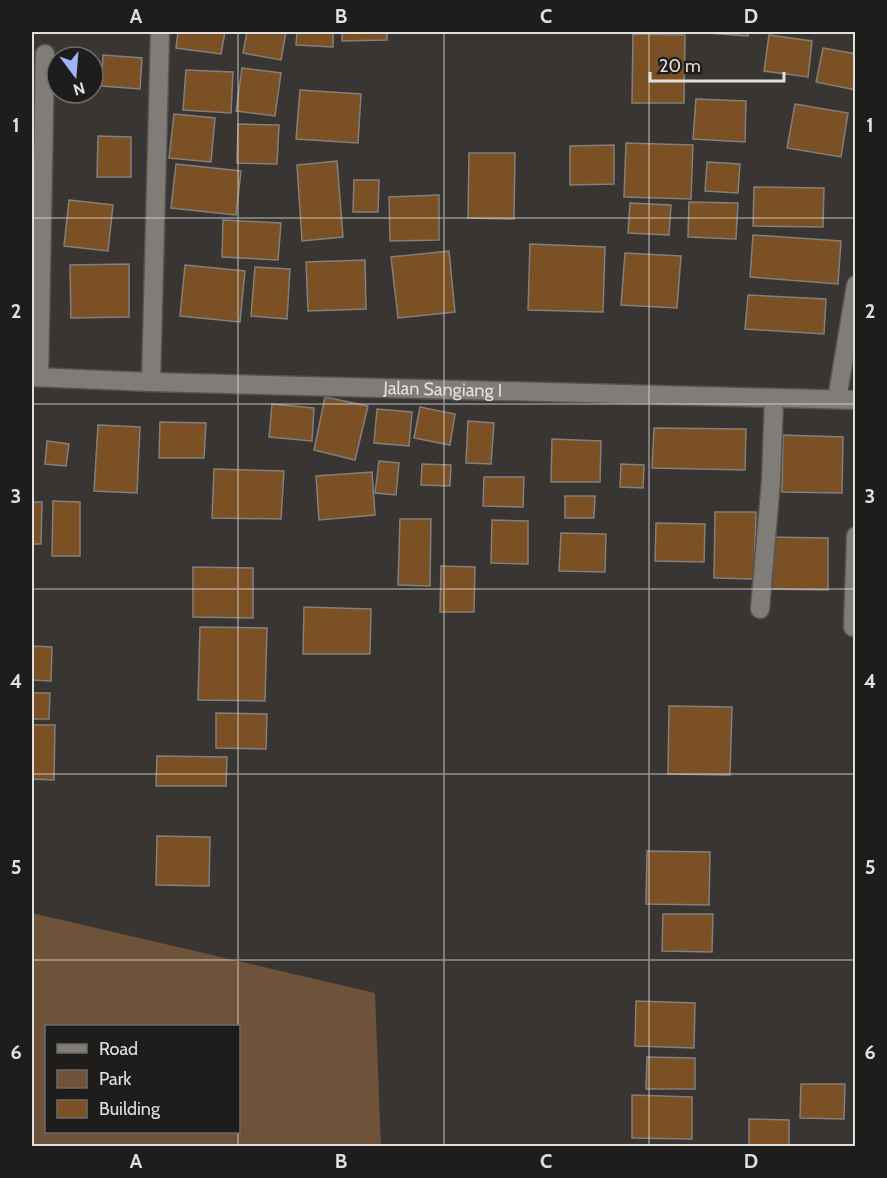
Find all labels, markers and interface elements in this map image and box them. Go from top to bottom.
text: A [130,4,143,28]
text: B [335,4,347,28]
text: C [540,4,552,28]
text: D [744,4,758,28]
north arrow [45,45,105,105]
scale bar [650,45,784,83]
text: 20 m [659,55,701,77]
text: N [71,78,87,100]
text: 1 [12,113,20,137]
text: 1 [866,113,874,137]
text: 2 [11,299,21,323]
text: 2 [865,299,875,323]
street label: Jalan Sangiang I [382,377,502,402]
text: 3 [11,484,21,508]
text: 3 [865,484,875,508]
text: 4 [10,669,22,693]
text: 4 [864,669,876,693]
text: 5 [11,855,21,879]
text: 5 [865,855,875,879]
legend [45,1025,240,1133]
text: Road [99,1038,138,1060]
text: 6 [10,1040,22,1064]
text: 6 [864,1040,876,1064]
text: Park [99,1068,132,1090]
text: Building [99,1098,161,1120]
text: A [130,1149,143,1173]
text: B [335,1149,347,1173]
text: C [540,1149,552,1173]
text: D [744,1149,758,1173]

